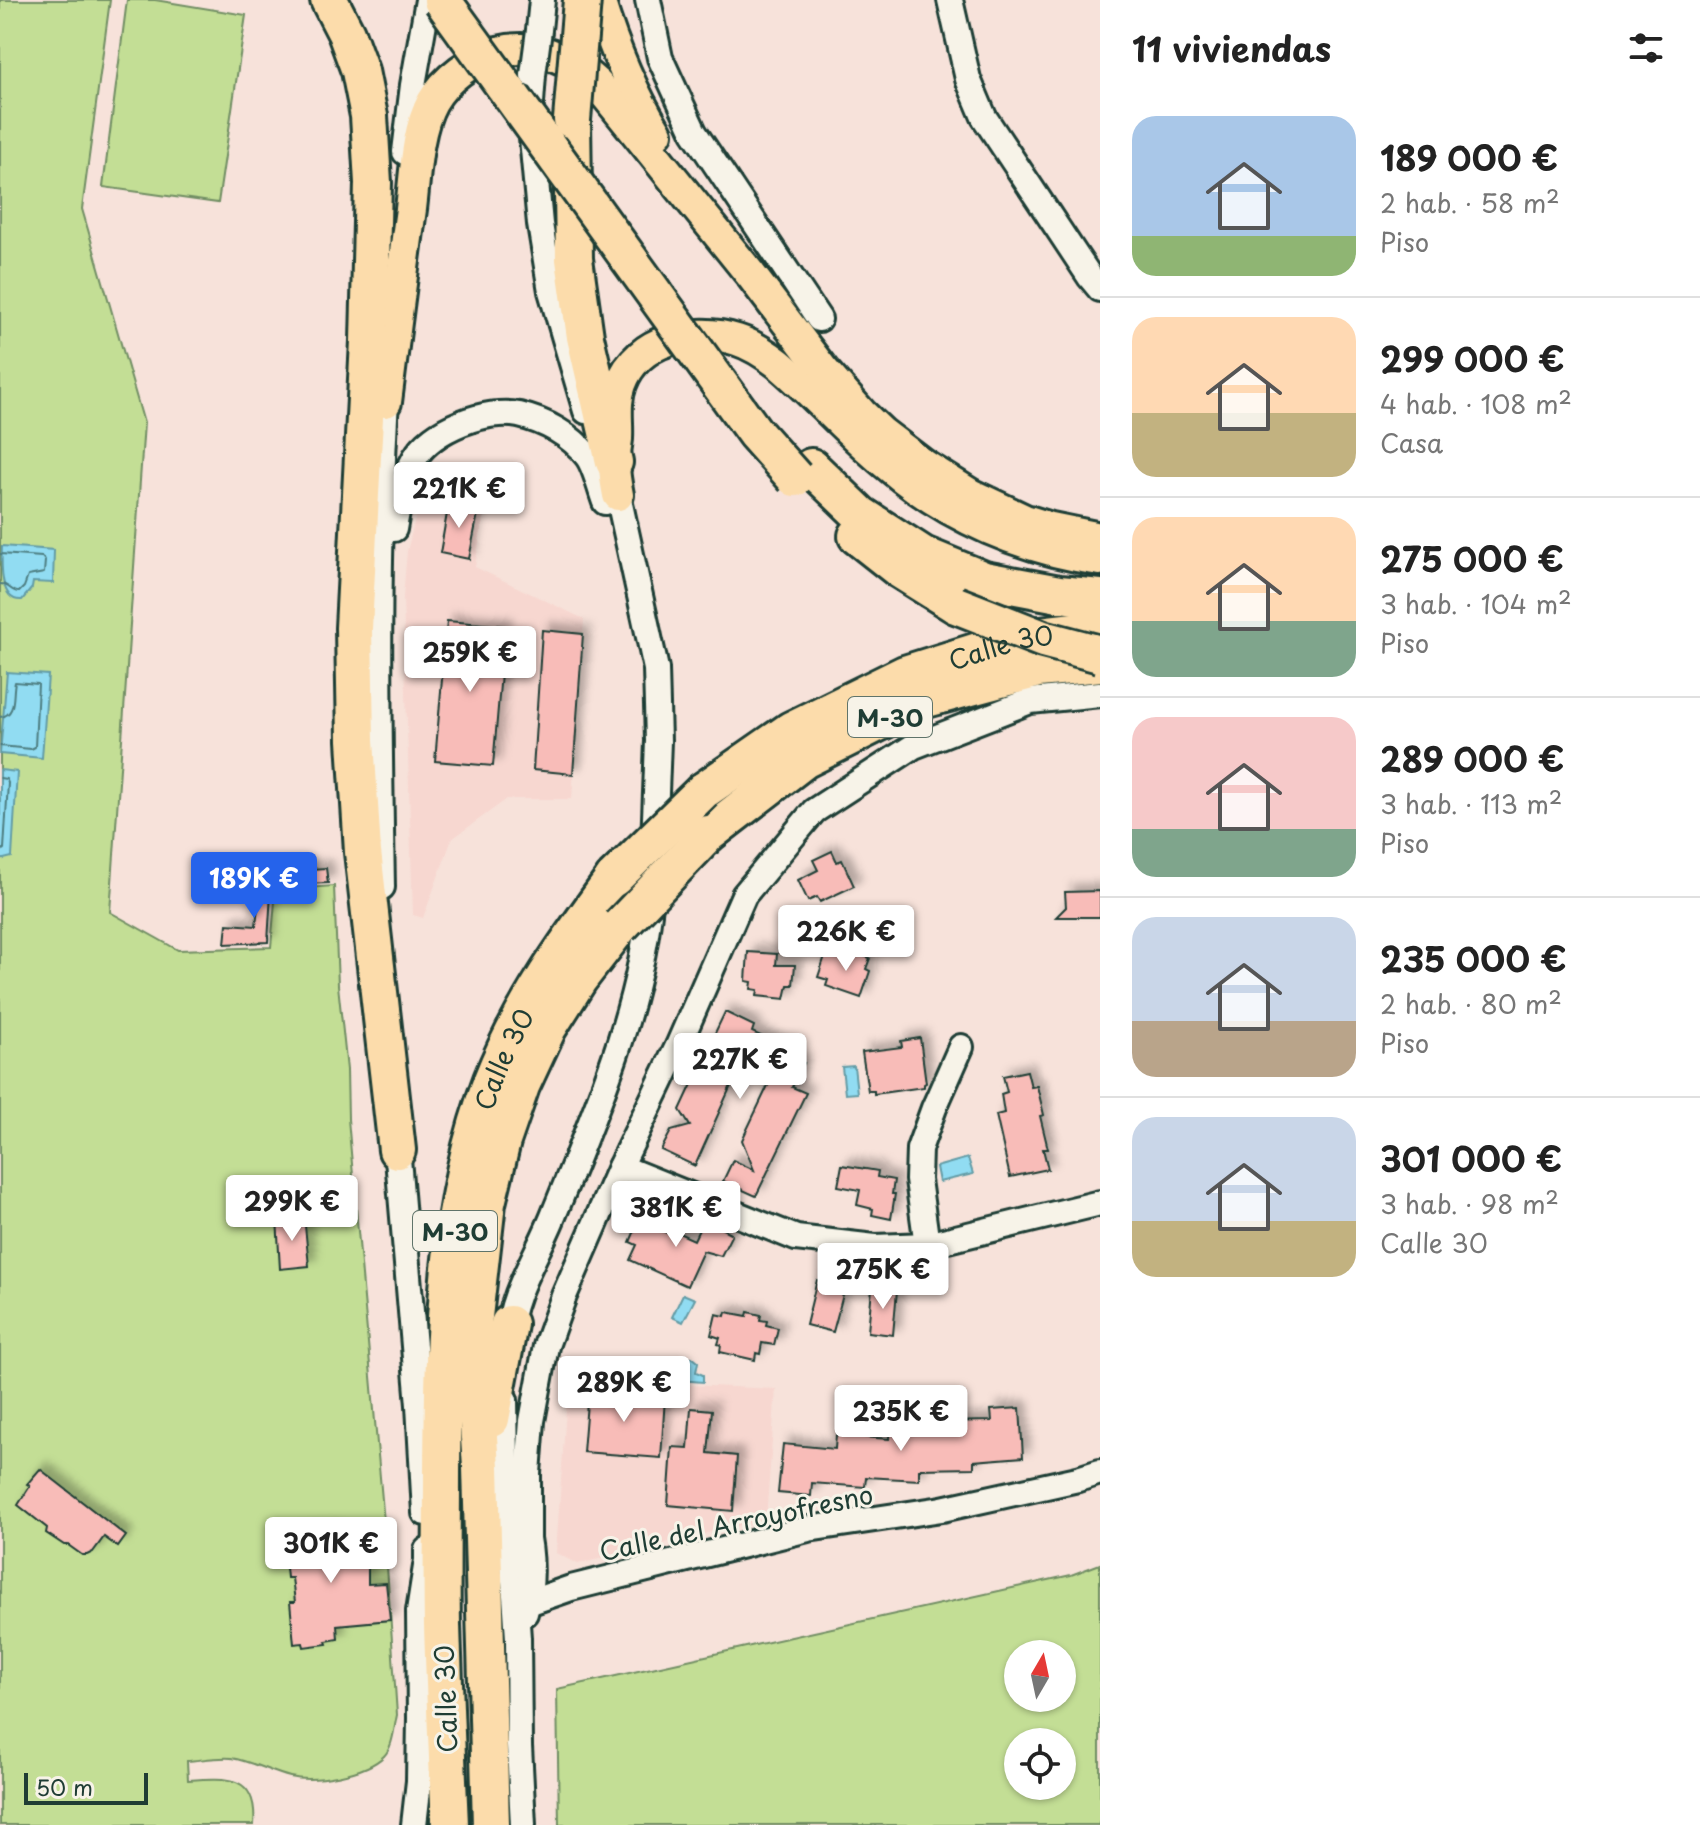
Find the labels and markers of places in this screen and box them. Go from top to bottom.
pin: 221K € [394,462,524,530]
pin: 259K € [405,626,535,694]
pin: 189K € [189,852,319,920]
pin: 226K € [781,905,911,973]
pin: 227K € [675,1033,805,1101]
pin: 299K € [227,1175,357,1243]
pin: 381K € [611,1181,741,1249]
pin: 275K € [818,1243,948,1311]
pin: 289K € [559,1356,689,1424]
pin: 235K € [836,1385,966,1453]
pin: 301K € [266,1517,396,1585]

